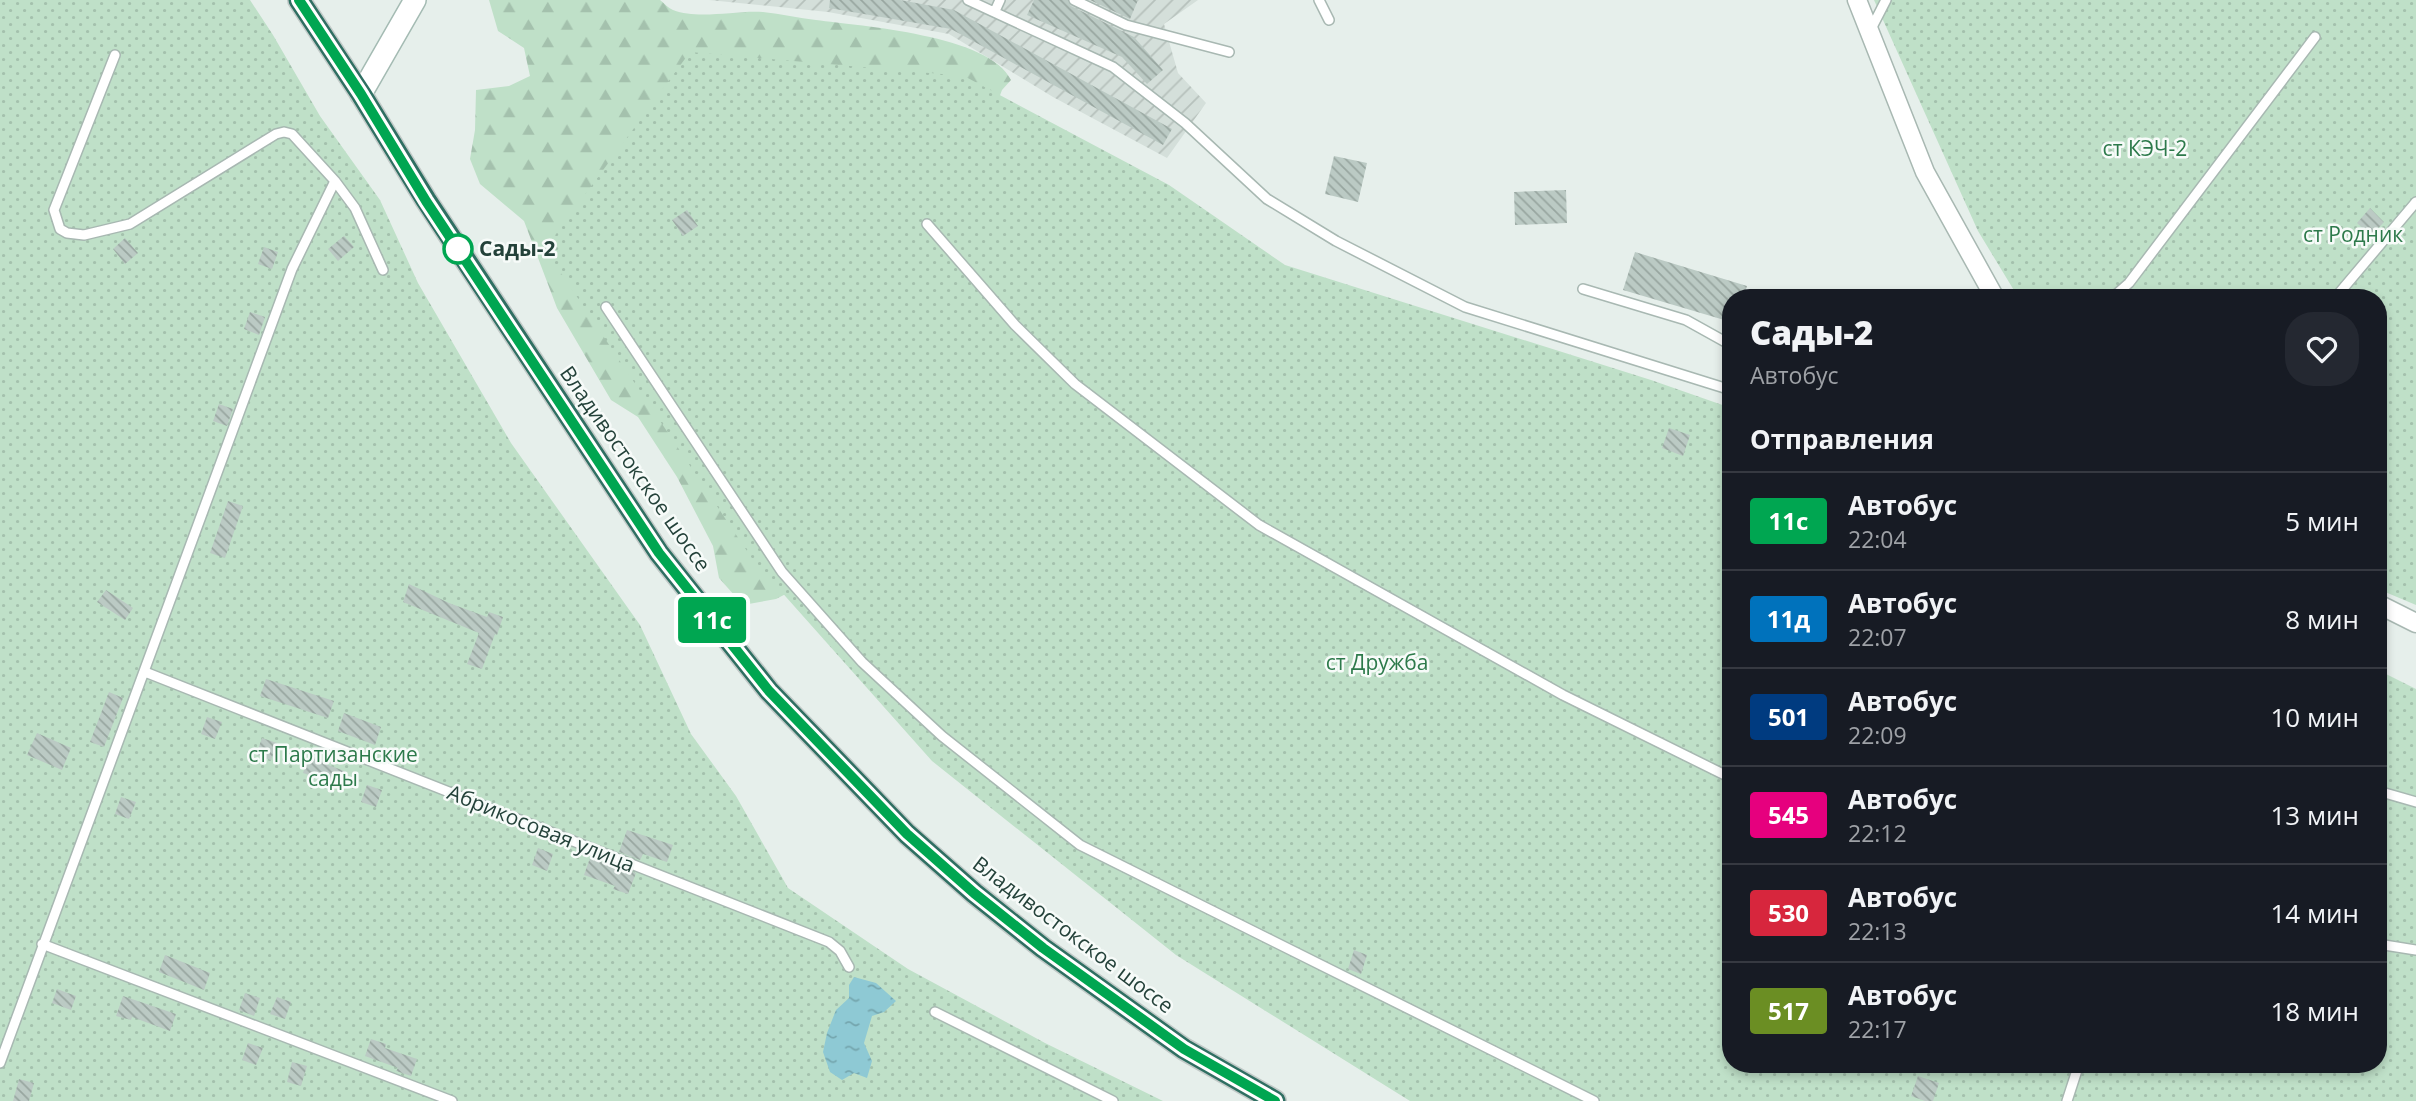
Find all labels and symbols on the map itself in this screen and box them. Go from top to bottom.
park label: ст КЭЧ-2 [2103,134,2187,162]
park label: ст Родник [2303,220,2403,248]
marker: Сады-2 [443,234,473,264]
place label: Сады-2 [479,234,556,262]
street label: Владивостокское шоссе [554,360,717,577]
line badge: 11с [672,597,752,643]
park label: ст Дружба [1326,648,1428,676]
park label: ст Партизанские сады [248,740,418,792]
street label: Абрикосовая улица [444,778,639,878]
street label: Владивостокское шоссе [967,849,1180,1019]

